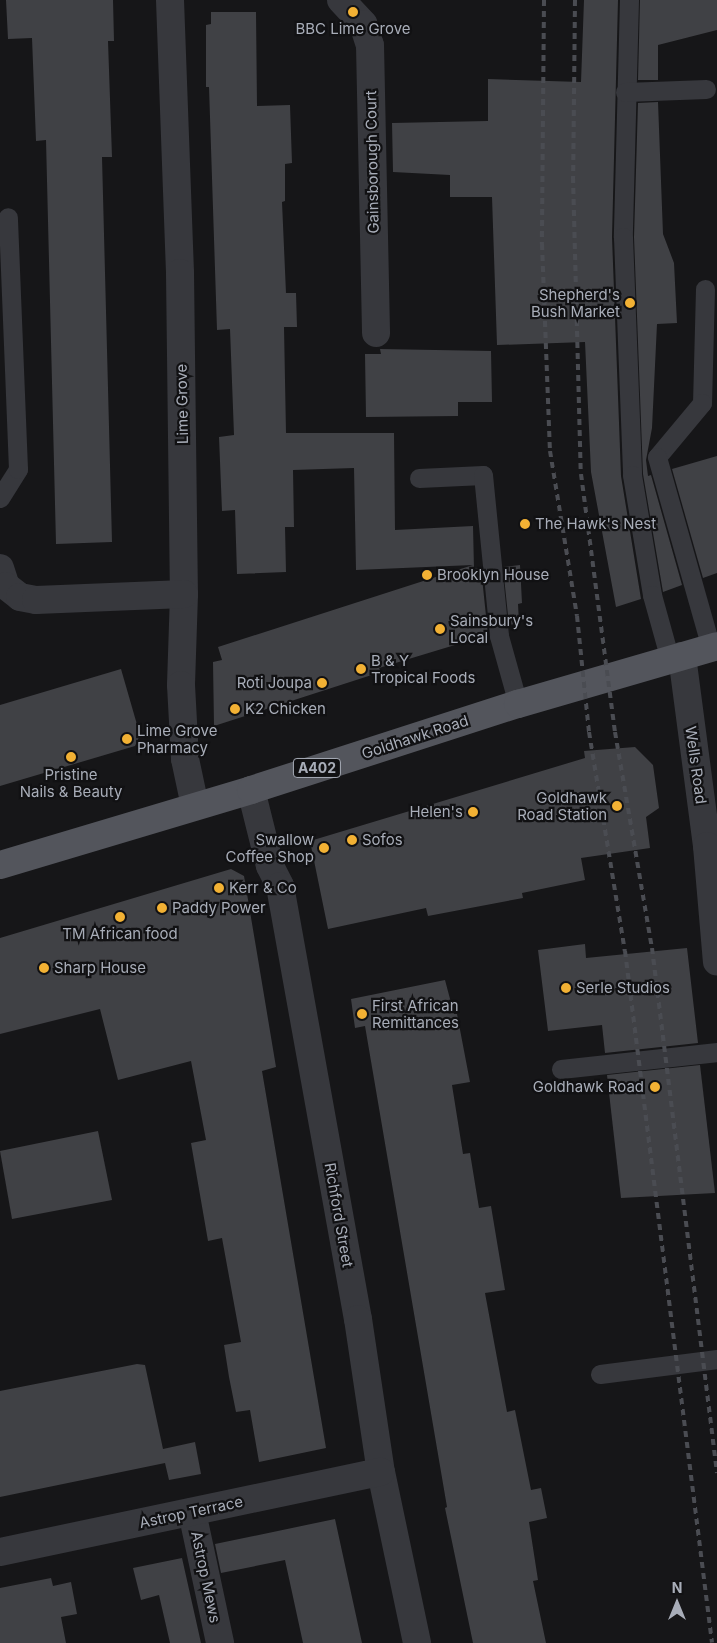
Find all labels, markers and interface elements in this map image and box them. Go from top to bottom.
marker: BBC Lime Grove [347,6,359,18]
place label: BBC Lime Grove [295,20,411,38]
street label: Gainsborough Court [362,90,382,234]
place label: Shepherd's Bush Market [531,285,620,320]
marker: Shepherd's Bush Market [624,297,636,309]
street label: Lime Grove [172,364,192,444]
place label: The Hawk's Nest [535,515,656,533]
marker: The Hawk's Nest [519,518,531,530]
place label: Brooklyn House [437,566,549,584]
marker: Brooklyn House [421,569,433,581]
place label: Sainsbury's Local [450,611,533,646]
marker: Sainsbury's Local [434,623,446,635]
place label: B & Y Tropical Foods [371,651,475,686]
marker: B & Y Tropical Foods [355,663,367,675]
place label: Roti Joupa [237,674,312,692]
marker: Roti Joupa [316,677,328,689]
place label: K2 Chicken [245,700,326,718]
marker: K2 Chicken [229,703,241,715]
street label: Goldhawk Road [359,711,471,763]
place label: Lime Grove Pharmacy [137,721,217,756]
street label: Wells Road [682,725,710,805]
marker: Lime Grove Pharmacy [121,733,133,745]
marker: Pristine Nails & Beauty [65,751,77,763]
road number: A402 [292,756,342,780]
place label: Pristine Nails & Beauty [20,765,122,800]
place label: Goldhawk Road Station [517,788,607,823]
marker: Goldhawk Road Station [611,800,623,812]
place label: Helen's [409,803,463,821]
marker: Helen's [467,806,479,818]
place label: Swallow Coffee Shop [226,830,314,865]
place label: Sofos [362,831,403,849]
marker: Sofos [346,834,358,846]
marker: Swallow Coffee Shop [318,842,330,854]
place label: Kerr & Co [229,879,297,897]
marker: Kerr & Co [213,882,225,894]
place label: Paddy Power [172,899,266,917]
marker: Paddy Power [156,902,168,914]
marker: TM African food [114,911,126,923]
place label: TM African food [62,925,178,943]
place label: Sharp House [54,959,146,977]
marker: Sharp House [38,962,50,974]
place label: Serle Studios [576,979,670,997]
marker: Serle Studios [560,982,572,994]
place label: First African Remittances [372,996,459,1031]
marker: First African Remittances [356,1008,368,1020]
place label: Goldhawk Road [533,1078,644,1096]
marker: Goldhawk Road [648,1080,662,1094]
street label: Richford Street [321,1161,357,1269]
street label: Astrop Terrace [138,1492,244,1532]
street label: Astrop Mews [188,1530,224,1624]
north arrow [652,1578,702,1628]
text: N [672,1579,682,1596]

